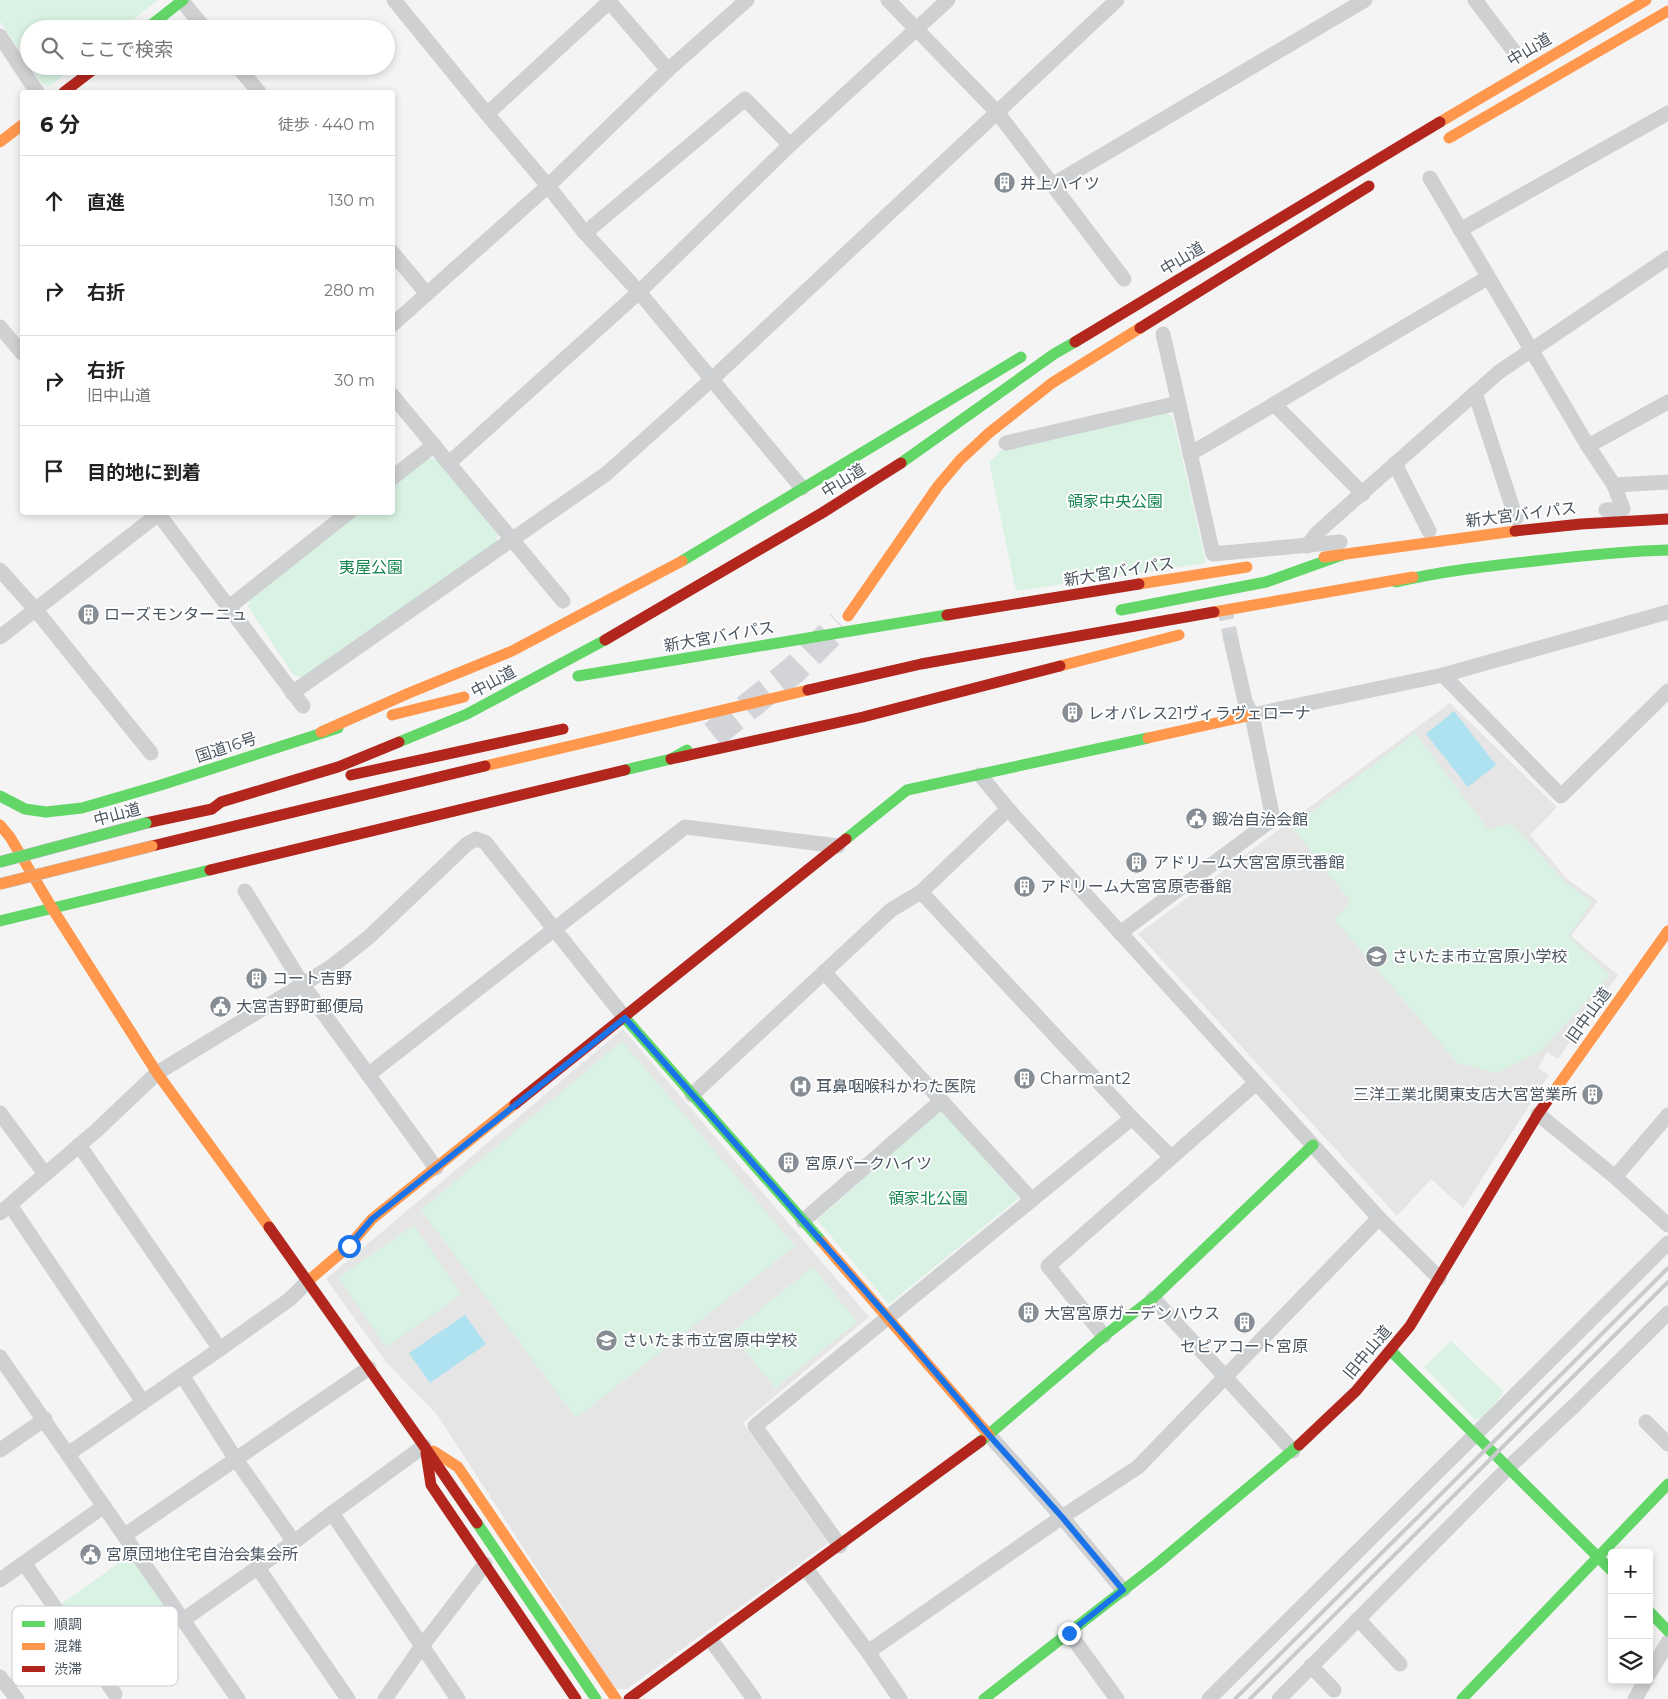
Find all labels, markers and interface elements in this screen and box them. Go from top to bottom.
search box [20,20,395,75]
street label: 中山道 [1504,29,1555,70]
icon: search [38,34,66,62]
text: ここで検索 [78,38,173,61]
text: 6 分 [40,112,80,137]
text: 徒歩 · 440 m [278,115,375,134]
building icon: 井上ハイツ [992,171,1016,195]
place label: 井上ハイツ [1020,174,1100,193]
icon: ahead [40,187,68,215]
text: 直進 [87,191,125,214]
text: 130 m [328,191,375,210]
street label: 中山道 [1157,238,1208,279]
icon: right [40,277,68,305]
text: 右折 [87,281,125,304]
text: 280 m [324,281,375,300]
text: 右折 [87,359,125,382]
icon: right [40,367,68,395]
text: 30 m [334,371,375,390]
text: 旧中山道 [87,386,151,405]
icon: arrive [40,457,68,485]
street label: 中山道 [818,460,869,501]
text: 目的地に到着 [87,461,201,484]
park label: 領家中央公園 [1067,492,1163,511]
street label: 新大宮バイパス [1464,498,1578,531]
street label: 新大宮バイパス [1062,553,1176,590]
park label: 夷屋公園 [339,558,403,577]
building icon: ローズモンターニュ [76,602,100,626]
place label: ローズモンターニュ [104,605,247,624]
street label: 新大宮バイパス [662,617,776,656]
street label: 中山道 [468,662,519,701]
building icon: レオパレス21ヴィラヴェローナ [1060,701,1084,725]
place label: レオパレス21ヴィラヴェローナ [1088,704,1311,723]
street label: 国道16号 [193,729,259,766]
street label: 中山道 [91,799,143,830]
public building icon: 鍛冶自治会館 [1184,807,1208,831]
place label: 鍛冶自治会館 [1212,810,1308,829]
building icon: アドリーム大宮宮原弐番館 [1125,850,1149,874]
place label: アドリーム大宮宮原弐番館 [1153,853,1345,872]
building icon: アドリーム大宮宮原壱番館 [1012,874,1036,898]
place label: アドリーム大宮宮原壱番館 [1040,877,1232,896]
school or university icon: さいたま市立宮原小学校 [1364,944,1388,968]
place label: さいたま市立宮原小学校 [1392,947,1568,966]
building icon: コート吉野 [244,966,268,990]
place label: コート吉野 [272,969,352,988]
street label: 旧中山道 [1562,984,1615,1047]
public building icon: 大宮吉野町郵便局 [208,994,232,1018]
place label: 大宮吉野町郵便局 [236,997,364,1016]
building icon: Charmant2 [1012,1066,1036,1090]
place label: Charmant2 [1040,1069,1131,1088]
hospital icon: 耳鼻咽喉科かわた医院 [788,1074,812,1098]
place label: 耳鼻咽喉科かわた医院 [816,1077,976,1096]
building icon: 三洋工業北関東支店大宮営業所 [1581,1082,1605,1106]
place label: 三洋工業北関東支店大宮営業所 [1353,1085,1577,1104]
building icon: 宮原パークハイツ [777,1151,801,1175]
place label: 宮原パークハイツ [805,1154,932,1173]
park label: 領家北公園 [888,1189,968,1208]
route start [338,1235,361,1258]
building icon: 大宮宮原ガーデンハウス [1016,1301,1040,1325]
place label: 大宮宮原ガーデンハウス [1044,1304,1220,1323]
building icon: セピアコート宮原 [1232,1310,1256,1334]
street label: 旧中山道 [1340,1322,1395,1383]
school or university icon: さいたま市立宮原中学校 [594,1328,618,1352]
place label: さいたま市立宮原中学校 [622,1331,798,1350]
place label: セピアコート宮原 [1180,1337,1308,1356]
public building icon: 宮原団地住宅自治会集会所 [78,1542,102,1566]
place label: 宮原団地住宅自治会集会所 [106,1545,298,1564]
map controls [1608,1549,1653,1684]
button: + [1608,1549,1653,1594]
button: − [1608,1594,1653,1639]
legend [12,1606,178,1686]
text: 順調 [54,1615,82,1633]
route end [1058,1622,1081,1645]
text: 混雑 [54,1637,82,1655]
button: layers [1608,1639,1653,1684]
text: 渋滞 [54,1660,82,1678]

